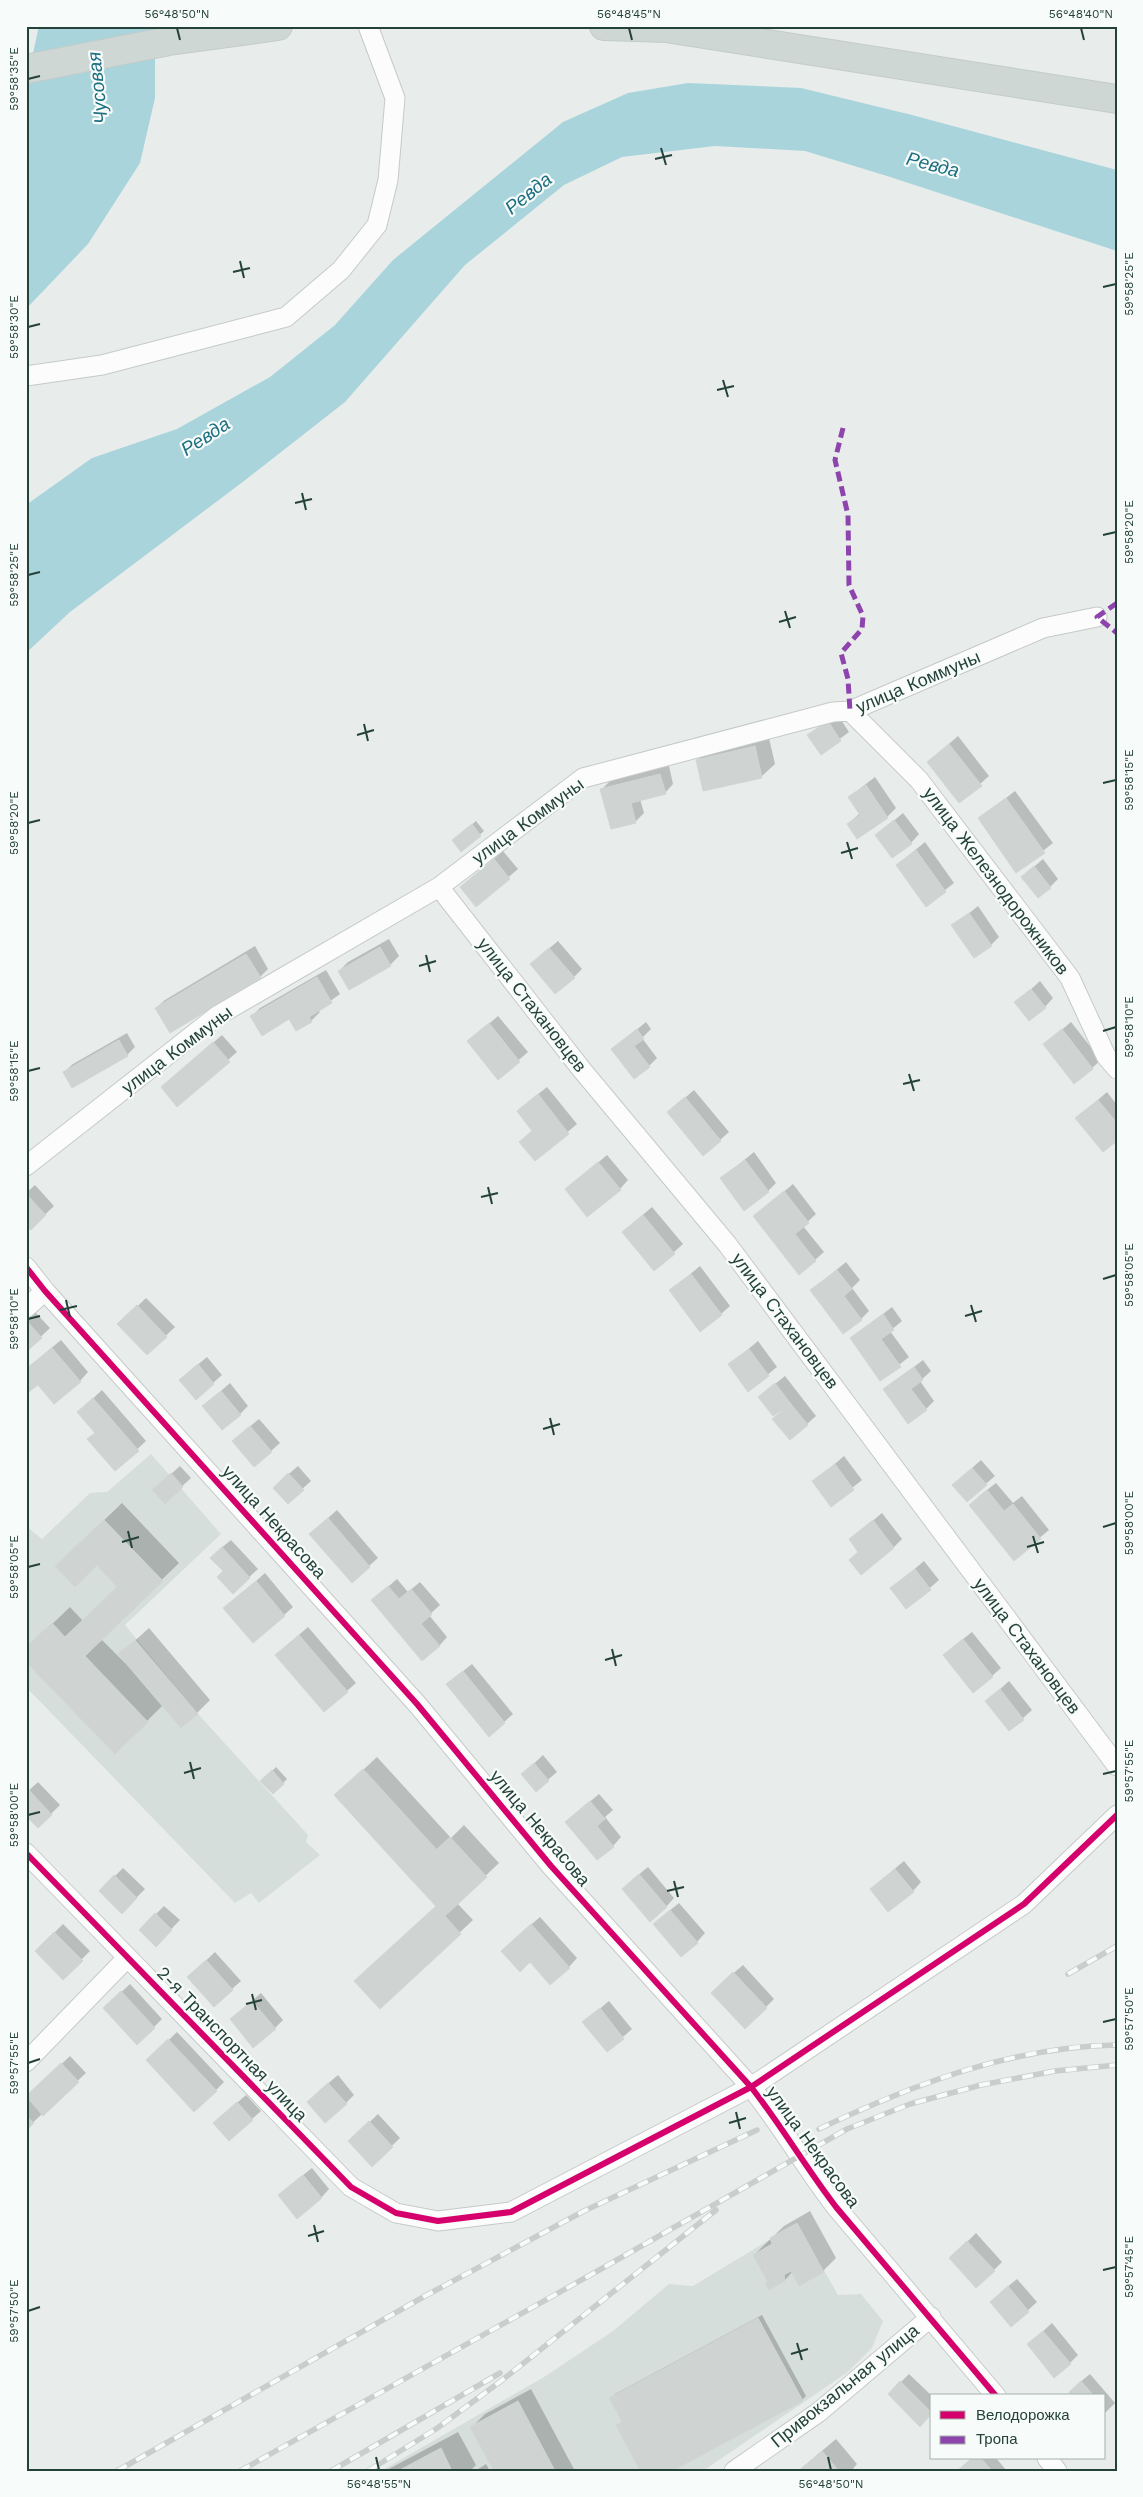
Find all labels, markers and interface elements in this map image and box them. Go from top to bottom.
text: 56°48'50"N [144,7,210,21]
text: 56°48'45"N [597,7,661,21]
text: 56°48'40"N [1049,7,1113,21]
text: 59°58'35"E [7,47,21,111]
water label: Чусовая [82,51,113,125]
water label: Ревда [904,147,962,182]
water label: Ревда [500,168,556,219]
text: 59°58'25"E [1122,252,1136,316]
text: 59°58'30"E [7,295,21,359]
water label: Ревда [177,412,234,461]
text: 59°58'20"E [1122,500,1136,564]
text: 59°58'25"E [7,543,21,607]
street label: улица Коммуны [853,646,983,717]
text: 59°58'15"E [1122,749,1136,811]
street label: улица Коммуны [468,773,588,868]
street label: улица Железнодорожников [919,783,1074,979]
text: 59°58'20"E [7,791,21,855]
street label: улица Стахановцев [473,933,591,1076]
text: 59°58'10"E [1122,996,1136,1058]
street label: улица Коммуны [117,1001,236,1098]
text: 59°58'15"E [7,1040,21,1102]
text: 59°58'05"E [1122,1243,1136,1307]
street label: улица Стахановцев [727,1249,843,1393]
text: 59°58'10"E [7,1288,21,1350]
street label: улица Некрасова [218,1461,331,1583]
text: 59°58'00"E [1122,1490,1136,1555]
text: 59°58'05"E [7,1535,21,1599]
street label: улица Стахановцев [969,1574,1085,1718]
text: 59°57'55"E [1122,1739,1136,1802]
street label: улица Некрасова [486,1765,596,1891]
text: 59°58'00"E [7,1782,21,1847]
street label: 2-я Транспортная улица [153,1962,313,2126]
text: 59°57'50"E [1122,1987,1136,2051]
text: 59°57'55"E [7,2031,21,2094]
street label: улица Некрасова [762,2082,865,2212]
text: 59°57'45"E [1122,2236,1136,2298]
text: 59°57'50"E [7,2279,21,2343]
street label: Привокзальная улица [767,2319,924,2452]
legend [930,2394,1106,2460]
text: Велодорожка [976,2406,1070,2424]
text: Тропа [976,2430,1018,2448]
text: 56°48'55"N [347,2477,411,2491]
text: 56°48'50"N [798,2477,864,2491]

